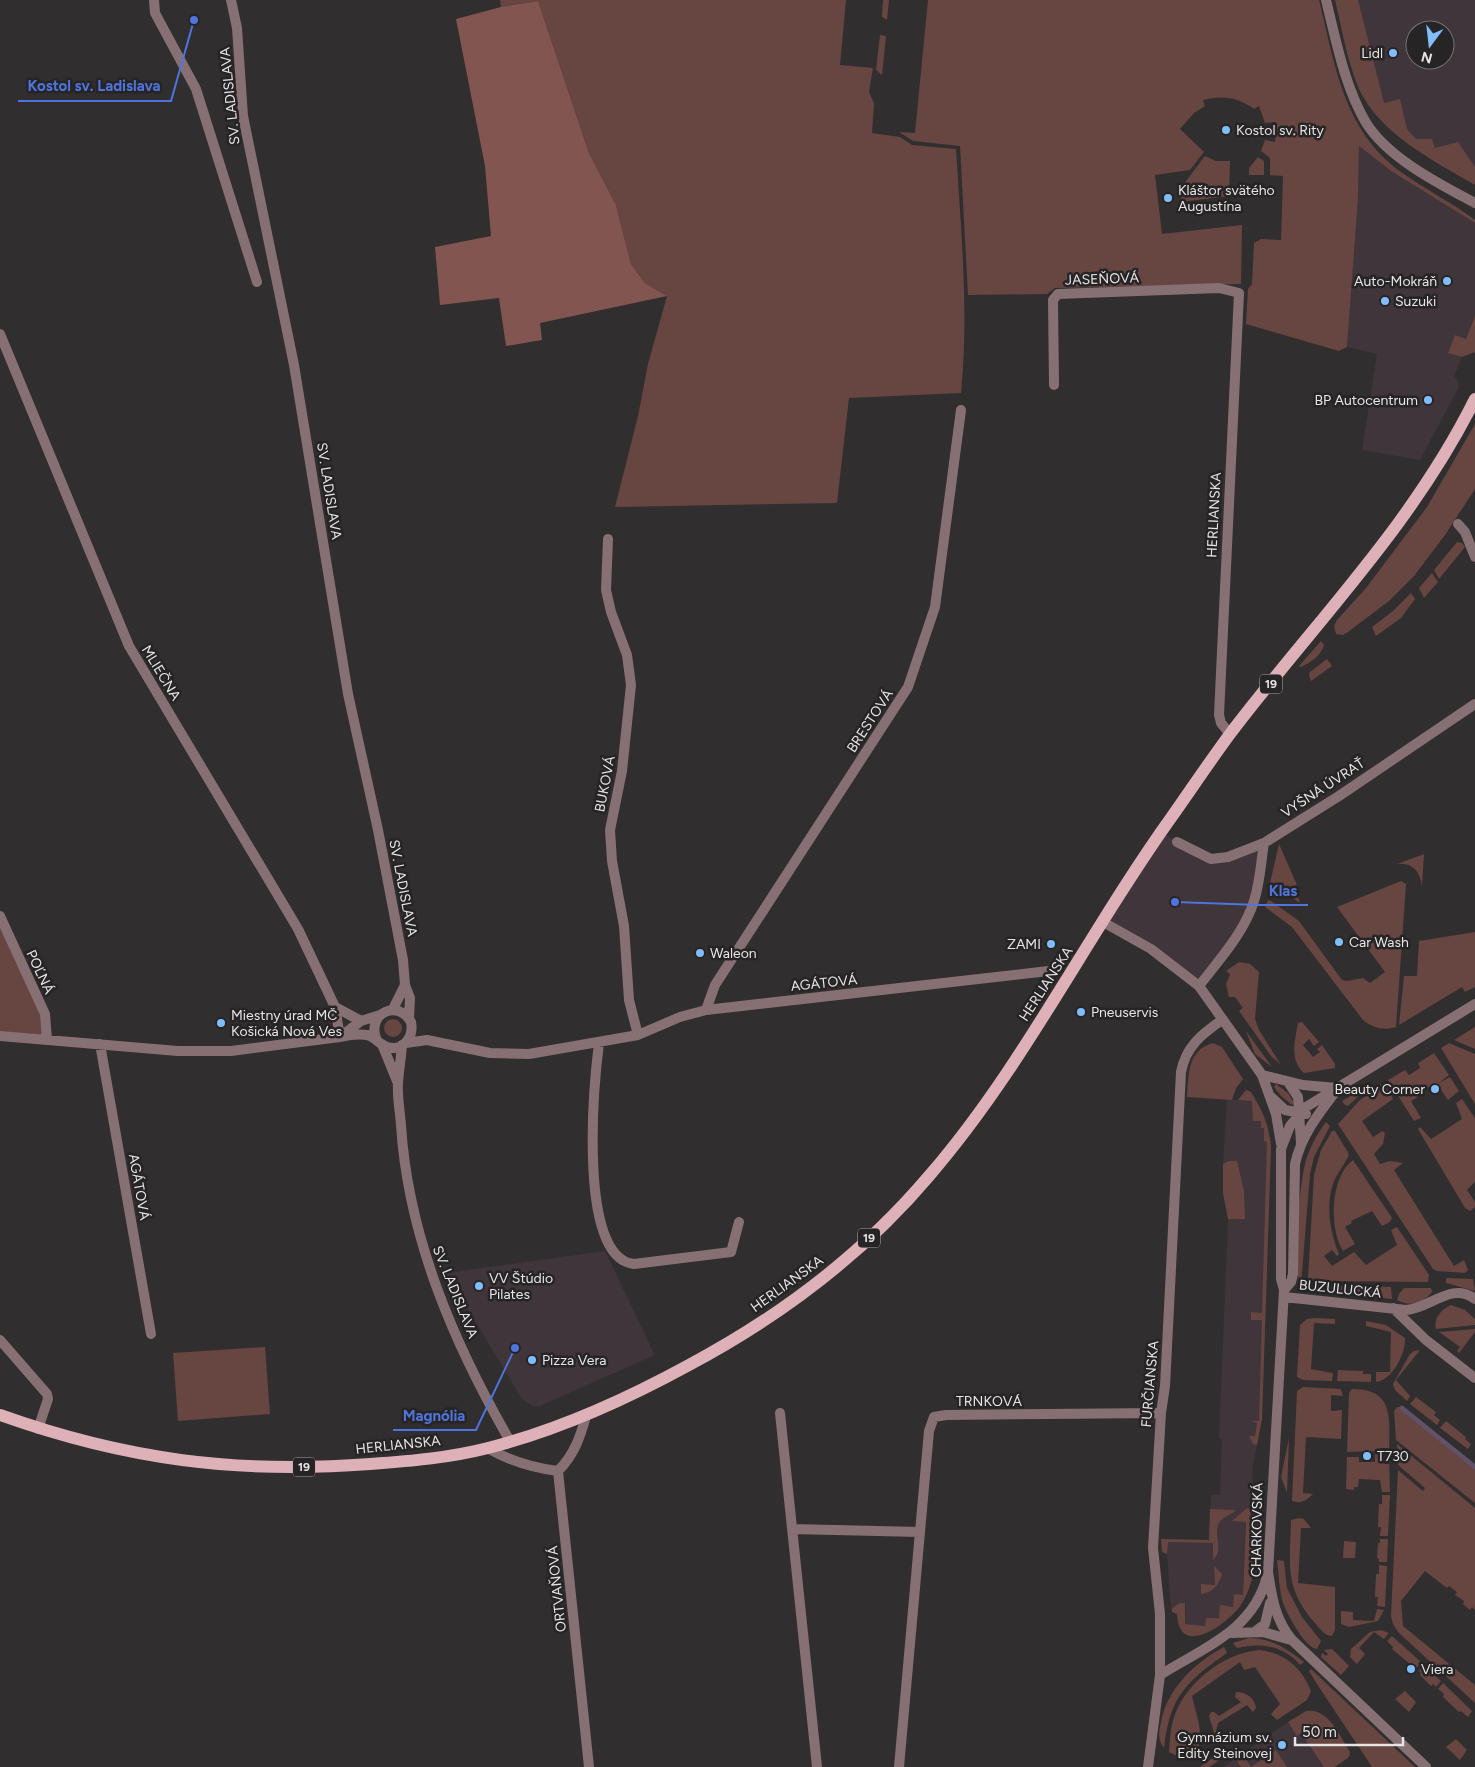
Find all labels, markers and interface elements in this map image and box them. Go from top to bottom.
north arrow [1405,20,1455,70]
place label: Lidl [1361,45,1383,62]
street label: SV. LADISLAVA [216,46,244,146]
marker: Lidl [1387,47,1399,59]
text: N [1419,47,1434,67]
callout: Kostol sv. Ladislava [18,71,171,101]
text: Kostol sv. Ladislava [27,77,161,95]
place label: Kostol sv. Rity [1236,122,1324,139]
marker: Kostol sv. Rity [1220,124,1232,136]
place label: Kláštor svätého Augustína [1178,182,1275,215]
marker: Kláštor svätého Augustína [1162,192,1174,204]
street label: JASEŇOVÁ [1065,269,1140,289]
place label: Auto-Mokráň [1354,273,1437,290]
marker: Auto-Mokráň [1441,275,1453,287]
place label: Suzuki [1395,293,1436,310]
marker: Suzuki [1379,295,1391,307]
place label: BP Autocentrum [1314,392,1418,409]
marker: BP Autocentrum [1422,394,1434,406]
street label: SV. LADISLAVA [313,441,345,541]
street label: HERLIANSKA [1203,471,1225,558]
street label: MLIEČNA [138,642,184,704]
road number: 19 [1260,674,1282,694]
street label: BRESTOVÁ [843,686,897,756]
street label: BUKOVÁ [591,754,619,814]
street label: VYŠNÁ ÚVRAŤ [1278,755,1368,821]
street label: SV. LADISLAVA [385,838,421,938]
callout: Klas [1259,875,1308,905]
text: Klas [1269,882,1297,900]
place label: Car Wash [1349,934,1409,951]
place label: ZAMI [1007,936,1041,953]
marker: Car Wash [1333,936,1345,948]
marker: ZAMI [1045,938,1057,950]
street label: HERLIANSKA [1016,943,1077,1025]
place label: Waleon [710,945,757,962]
street label: POĽNÁ [22,947,58,997]
marker: Waleon [694,947,706,959]
street label: AGÁTOVÁ [790,971,859,995]
place label: Pneuservis [1091,1004,1158,1021]
marker: Pneuservis [1075,1006,1087,1018]
place label: Miestny úrad MČ Košická Nová Ves [231,1007,342,1040]
marker: Miestny úrad MČ Košická Nová Ves [215,1017,227,1029]
place label: Beauty Corner [1335,1081,1425,1098]
marker: Beauty Corner [1429,1083,1441,1095]
street label: AGÁTOVÁ [125,1153,153,1222]
road number: 19 [858,1228,880,1248]
street label: SV. LADISLAVA [429,1243,481,1341]
street label: HERLIANSKA [747,1252,827,1316]
place label: VV Štúdio Pilates [489,1270,553,1303]
street label: BUZULUCKÁ [1298,1276,1382,1302]
marker: VV Štúdio Pilates [473,1280,485,1292]
street label: FURČIANSKA [1138,1339,1162,1428]
place label: Pizza Vera [542,1352,606,1369]
marker: Pizza Vera [526,1354,538,1366]
street label: TRNKOVÁ [956,1393,1022,1410]
callout: Magnólia [393,1400,476,1430]
text: Magnólia [403,1407,465,1425]
street label: HERLIANSKA [355,1432,442,1458]
place label: T730 [1377,1448,1409,1465]
marker: T730 [1361,1450,1373,1462]
road number: 19 [293,1458,315,1476]
street label: CHARKOVSKÁ [1248,1482,1266,1577]
street label: ORTVAŇOVÁ [544,1545,570,1633]
place label: Viera [1421,1661,1453,1678]
marker: Viera [1405,1663,1417,1675]
scale bar [1295,1714,1402,1746]
text: 50 m [1302,1723,1337,1741]
place label: Gymnázium sv. Edity Steinovej [1177,1729,1272,1762]
marker: Gymnázium sv. Edity Steinovej [1276,1739,1288,1751]

